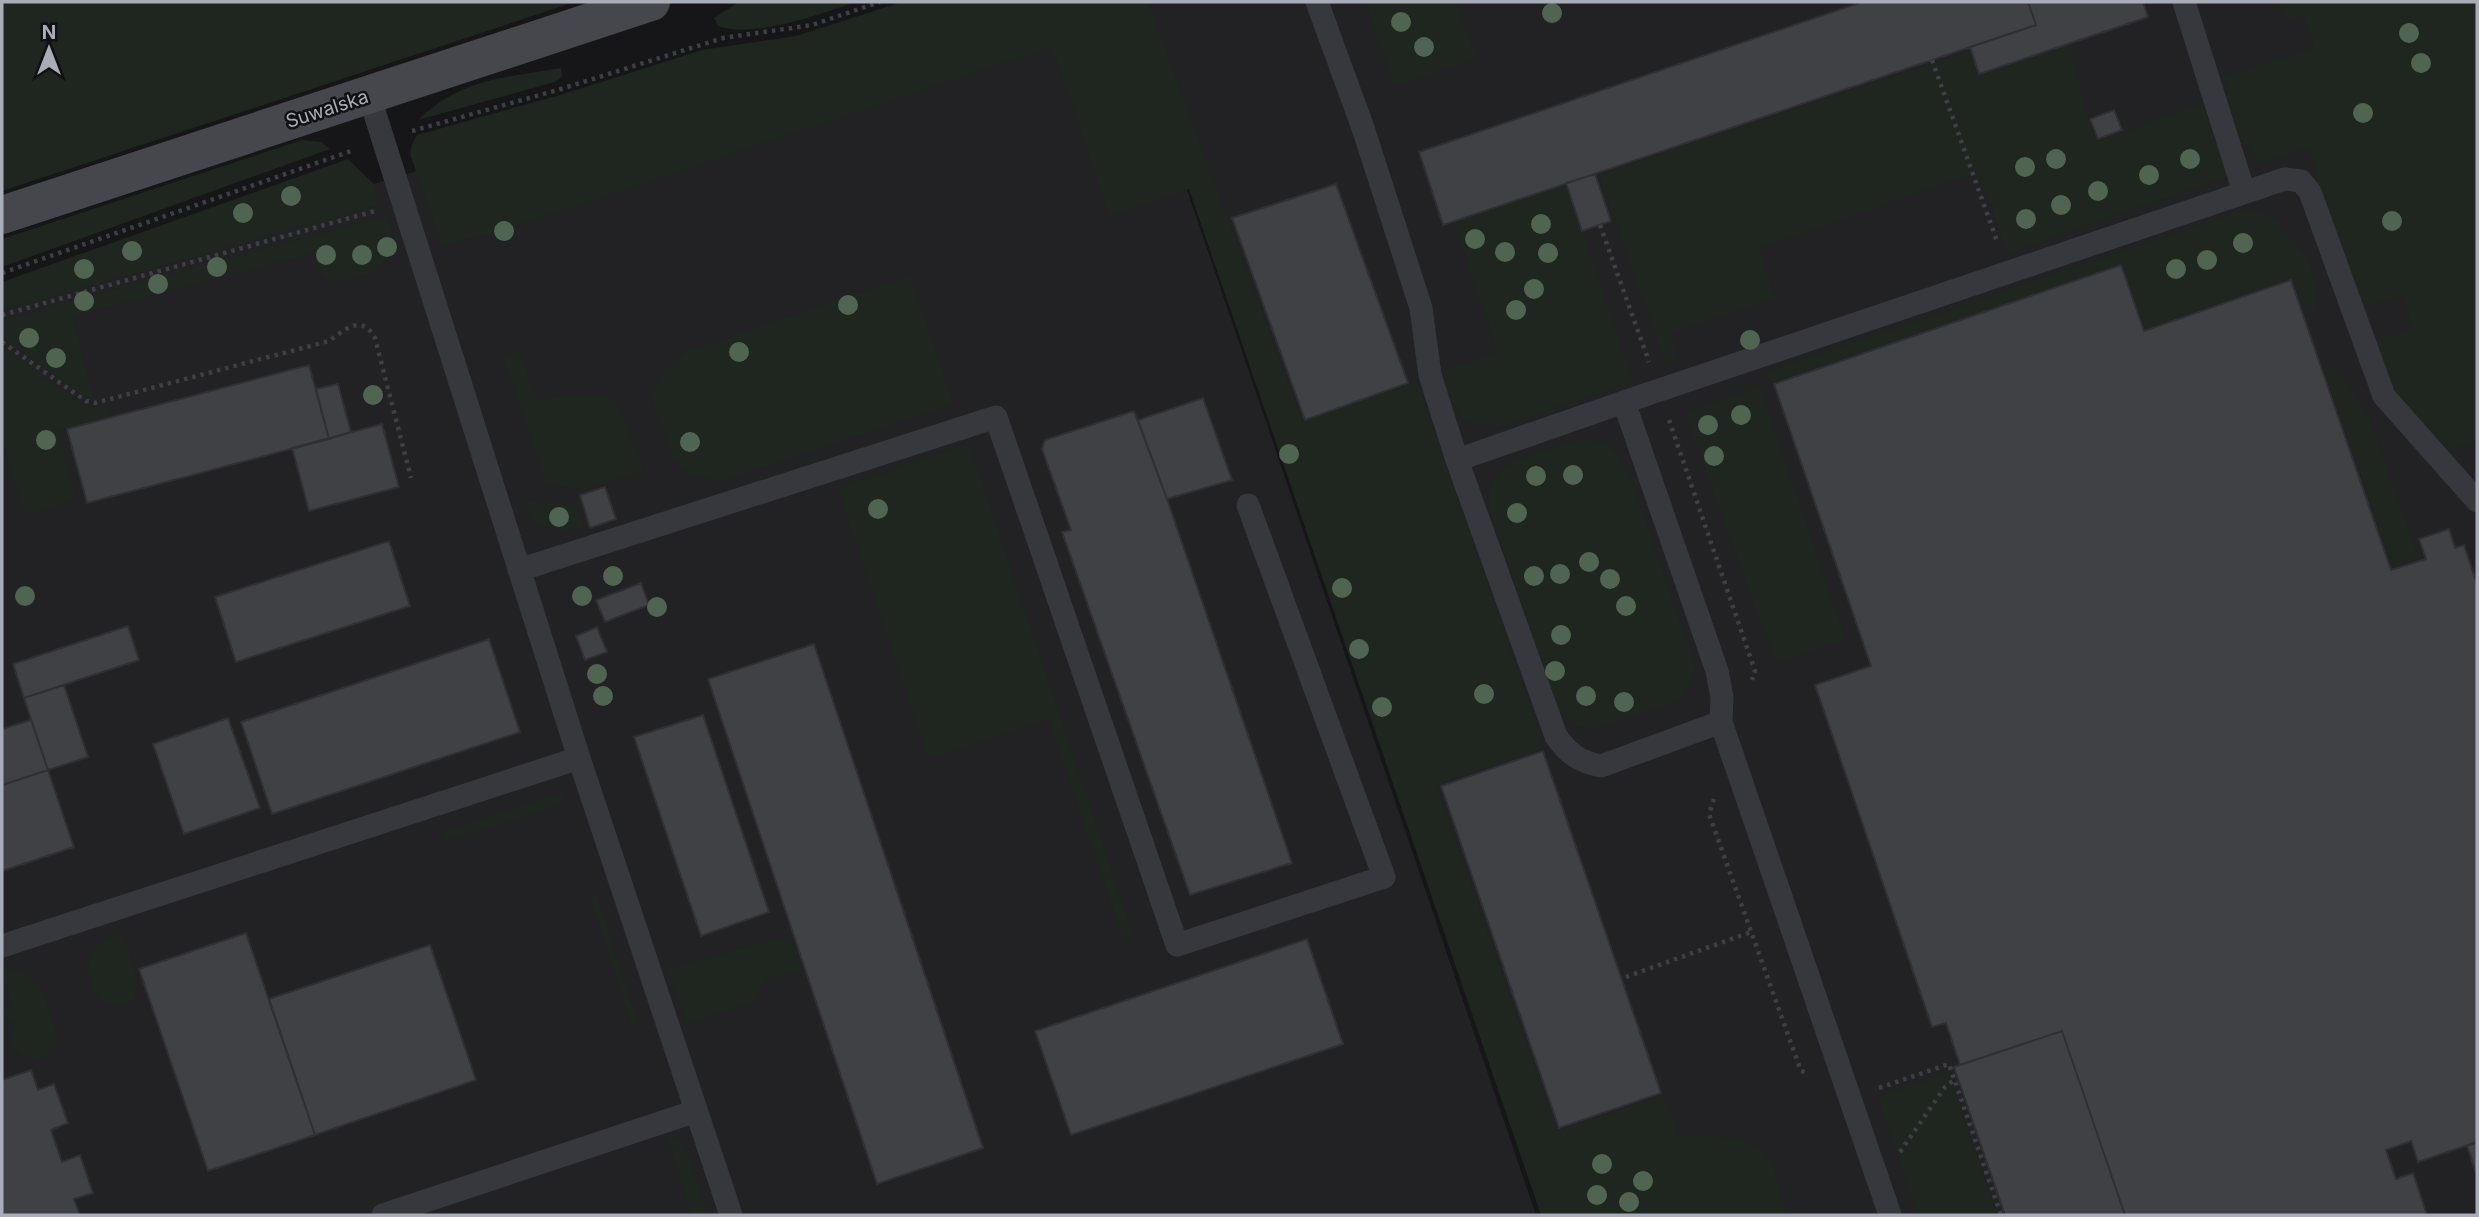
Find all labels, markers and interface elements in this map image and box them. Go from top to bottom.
north arrow [14,14,84,84]
text: N [42,21,56,44]
street label: Suwalska [283,85,371,133]

